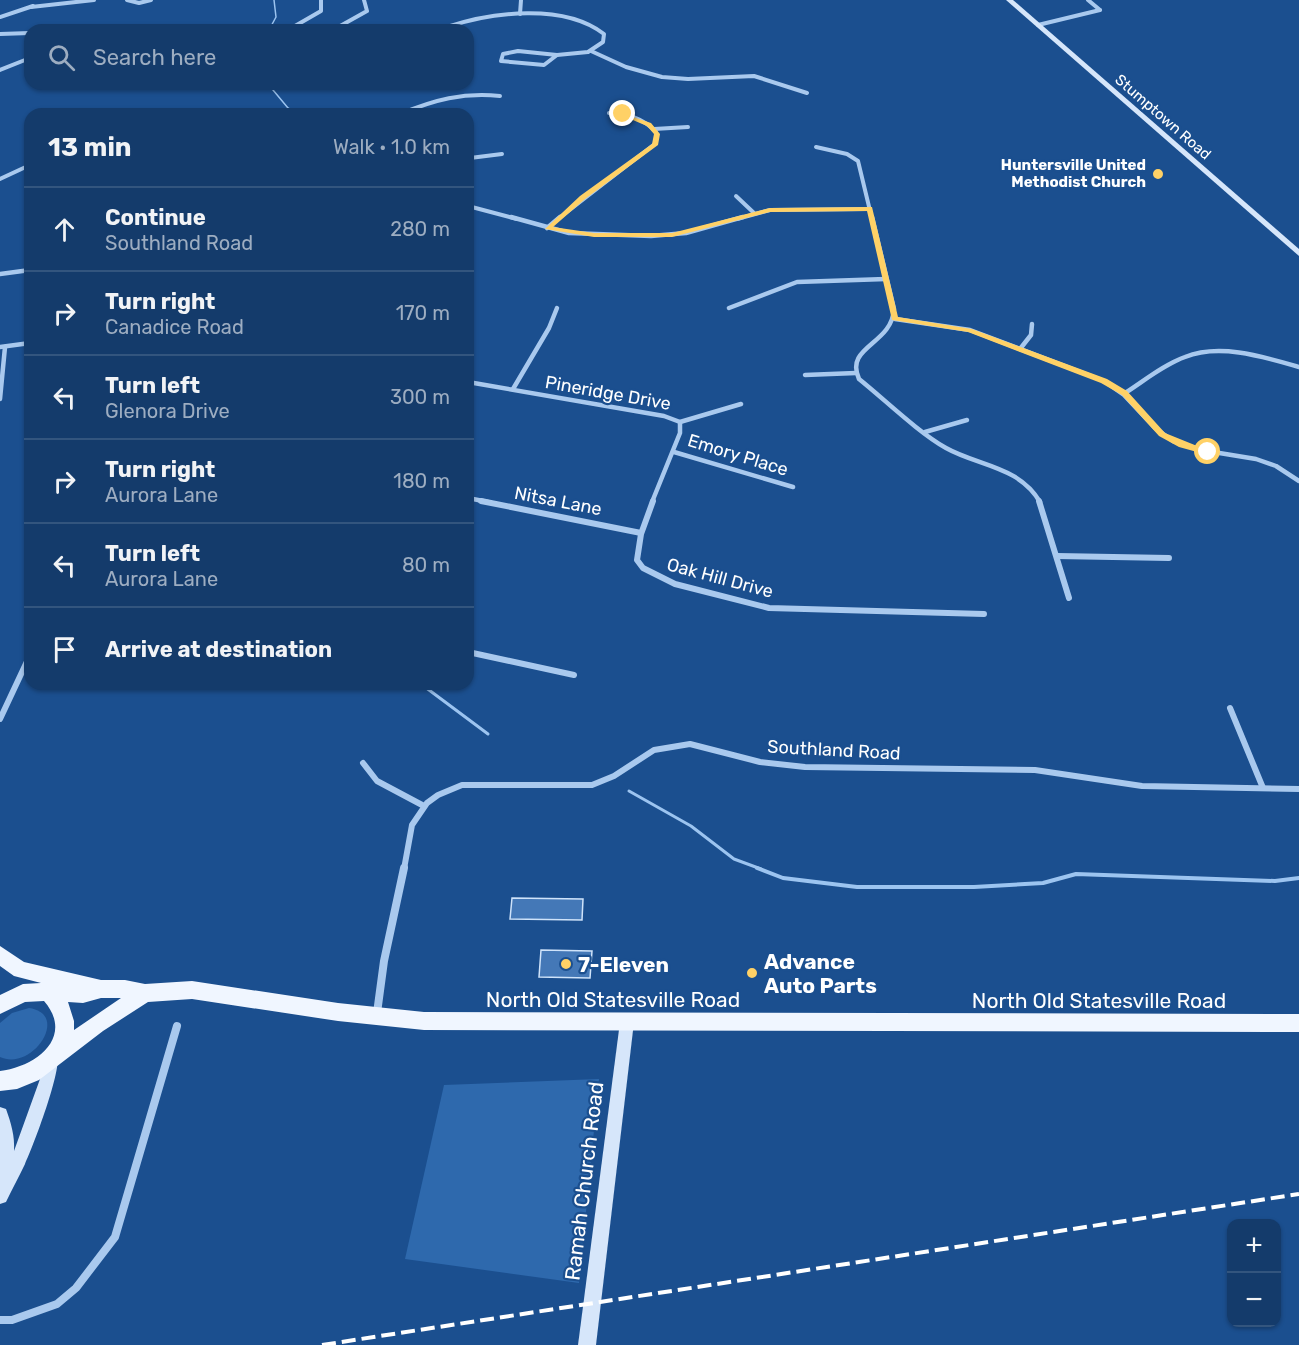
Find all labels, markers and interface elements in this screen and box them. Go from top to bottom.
search box [24,24,474,90]
icon: search [45,41,78,74]
text: Search here [93,44,216,71]
street label: Stumptown Road [1111,71,1215,163]
route end [609,100,635,126]
text: 13 min [48,132,132,163]
text: Walk · 1.0 km [333,135,450,159]
place label: Huntersville United Methodist Church [1001,156,1146,191]
marker: Huntersville United Methodist Church [1151,167,1165,181]
text: Continue [105,204,206,231]
icon: ahead [48,213,81,246]
text: 280 m [390,217,450,241]
text: Southland Road [105,231,253,255]
text: Turn right [105,288,215,315]
icon: right [48,297,81,330]
text: 170 m [396,301,450,325]
text: Canadice Road [105,315,244,339]
street label: Pineridge Drive [543,371,673,415]
text: Turn left [105,372,200,399]
icon: left [48,381,81,414]
text: 300 m [390,385,450,409]
text: Glenora Drive [105,399,230,423]
street label: Emory Place [685,429,791,481]
route start [1194,438,1220,464]
text: Turn right [105,456,215,483]
icon: right [48,465,81,498]
text: 180 m [393,469,450,493]
street label: Nitsa Lane [512,482,604,520]
text: Aurora Lane [105,483,218,507]
text: Turn left [105,540,200,567]
icon: left [48,549,81,582]
text: 80 m [402,553,450,577]
street label: Oak Hill Drive [664,553,776,603]
text: Aurora Lane [105,567,218,591]
icon: arrive [48,633,81,666]
text: Arrive at destination [105,636,332,663]
street label: Southland Road [767,736,901,764]
place label: Advance Auto Parts [764,949,877,998]
place label: 7-Eleven [578,952,669,977]
marker: 7-Eleven [559,957,573,971]
marker: Advance Auto Parts [745,966,759,980]
street label: North Old Statesville Road [486,987,740,1012]
street label: North Old Statesville Road [972,988,1226,1013]
street label: Ramah Church Road [559,1080,609,1282]
map controls [1227,1219,1281,1327]
button: + [1227,1219,1281,1273]
button: − [1227,1273,1281,1327]

